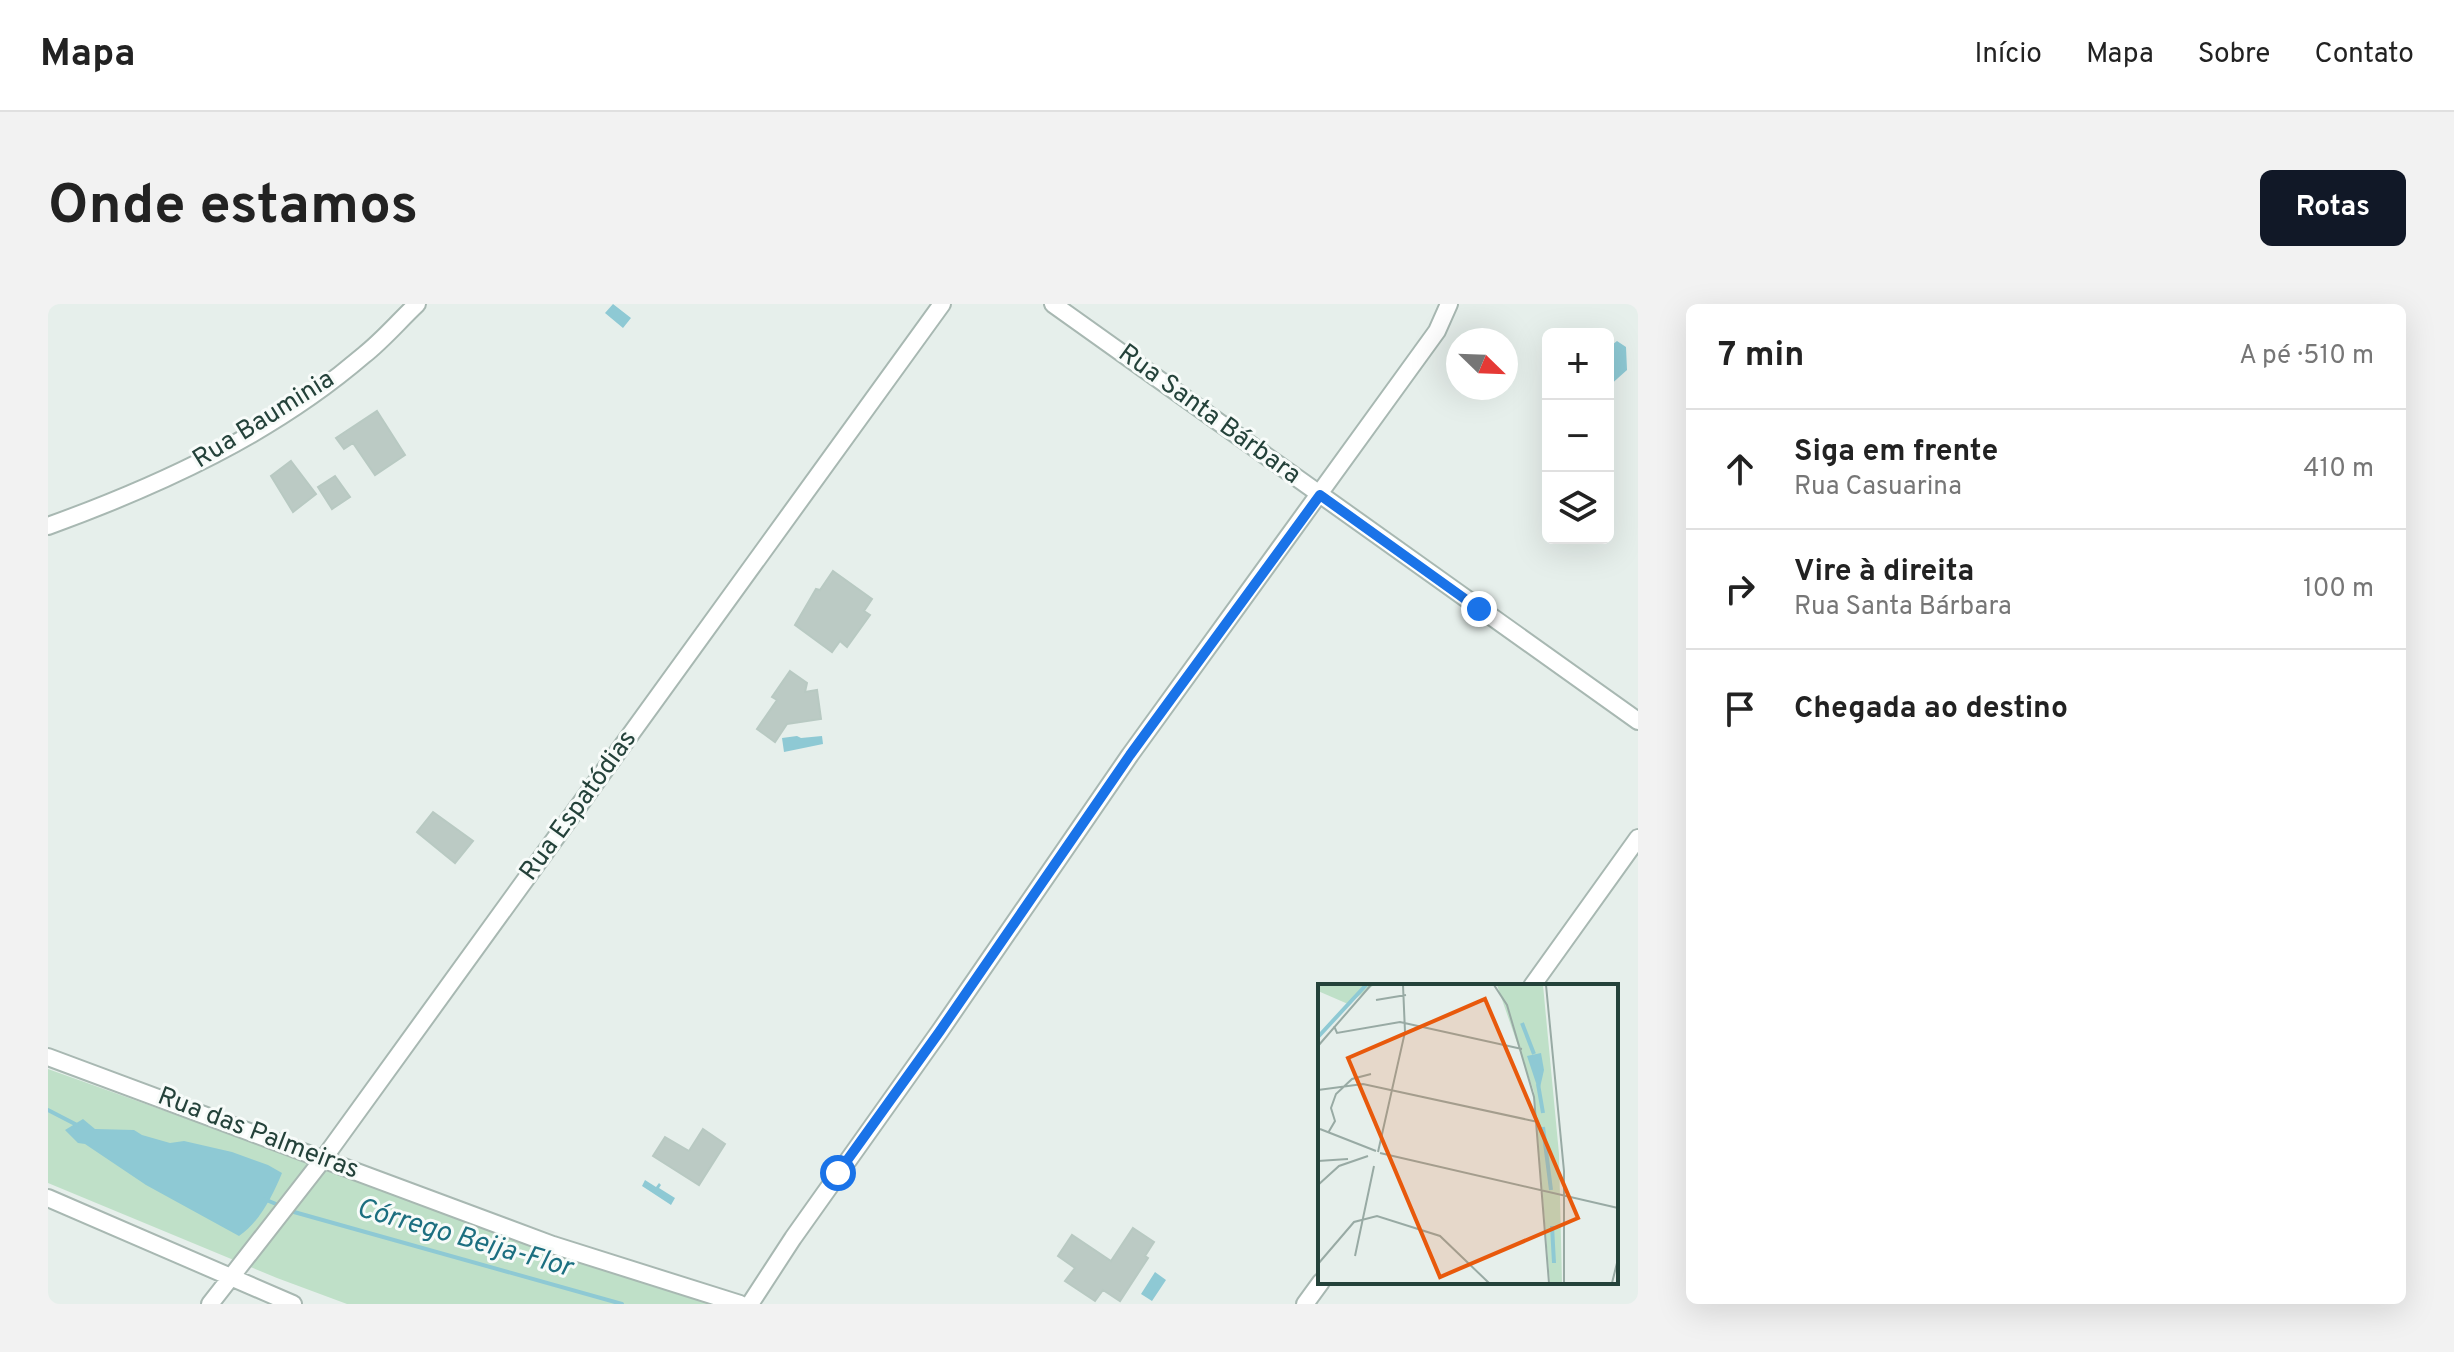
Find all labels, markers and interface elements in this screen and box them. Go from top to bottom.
text: Mapa [40,31,136,80]
text: Início [1974,37,2042,73]
text: Mapa [2086,37,2154,73]
text: Sobre [2198,37,2270,73]
text: Contato [2314,37,2414,73]
button: Rotas [2260,170,2406,246]
text: Onde estamos [48,173,418,243]
north arrow [1446,328,1518,400]
map controls [1542,328,1614,544]
button: + [1542,328,1614,400]
text: 7 min [1718,335,1804,378]
street label: Rua Santa Bárbara [1111,338,1307,492]
text: A pé · 510 m [2239,340,2374,373]
street label: Rua Bauminia [187,363,341,477]
button: − [1542,400,1614,472]
text: Siga em frente [1794,434,1998,471]
icon: ahead [1718,447,1762,491]
text: 410 m [2303,453,2374,486]
text: Rua Casuarina [1794,471,1962,504]
button: layers [1542,472,1614,544]
text: Vire à direita [1794,554,1974,591]
icon: right [1718,567,1762,611]
text: 100 m [2303,573,2374,606]
route end [1461,591,1497,627]
text: Rua Santa Bárbara [1794,591,2012,624]
icon: arrive [1718,687,1762,731]
text: Chegada ao destino [1794,691,2068,728]
street label: Rua Espatódias [513,724,645,888]
inset map [1318,984,1618,1284]
street label: Rua das Palmeiras [153,1080,363,1188]
route start [820,1155,856,1191]
water label: Córrego Beija-Flor [352,1191,578,1288]

